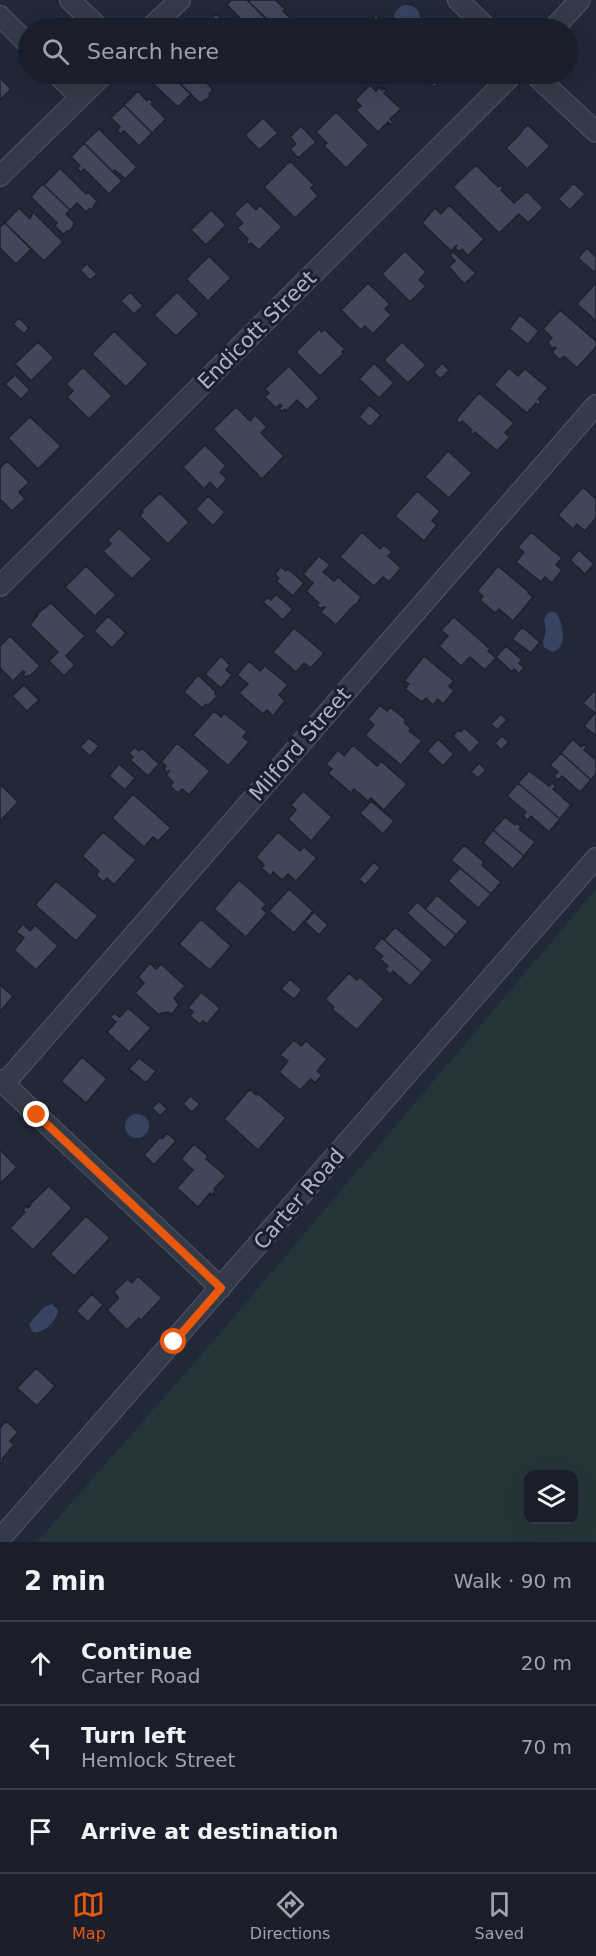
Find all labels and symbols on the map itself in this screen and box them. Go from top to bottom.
street label: Endicott Street [193,266,321,394]
street label: Milford Street [244,683,356,805]
route end [23,1101,49,1127]
street label: Carter Road [249,1144,349,1254]
route start [160,1328,186,1354]

